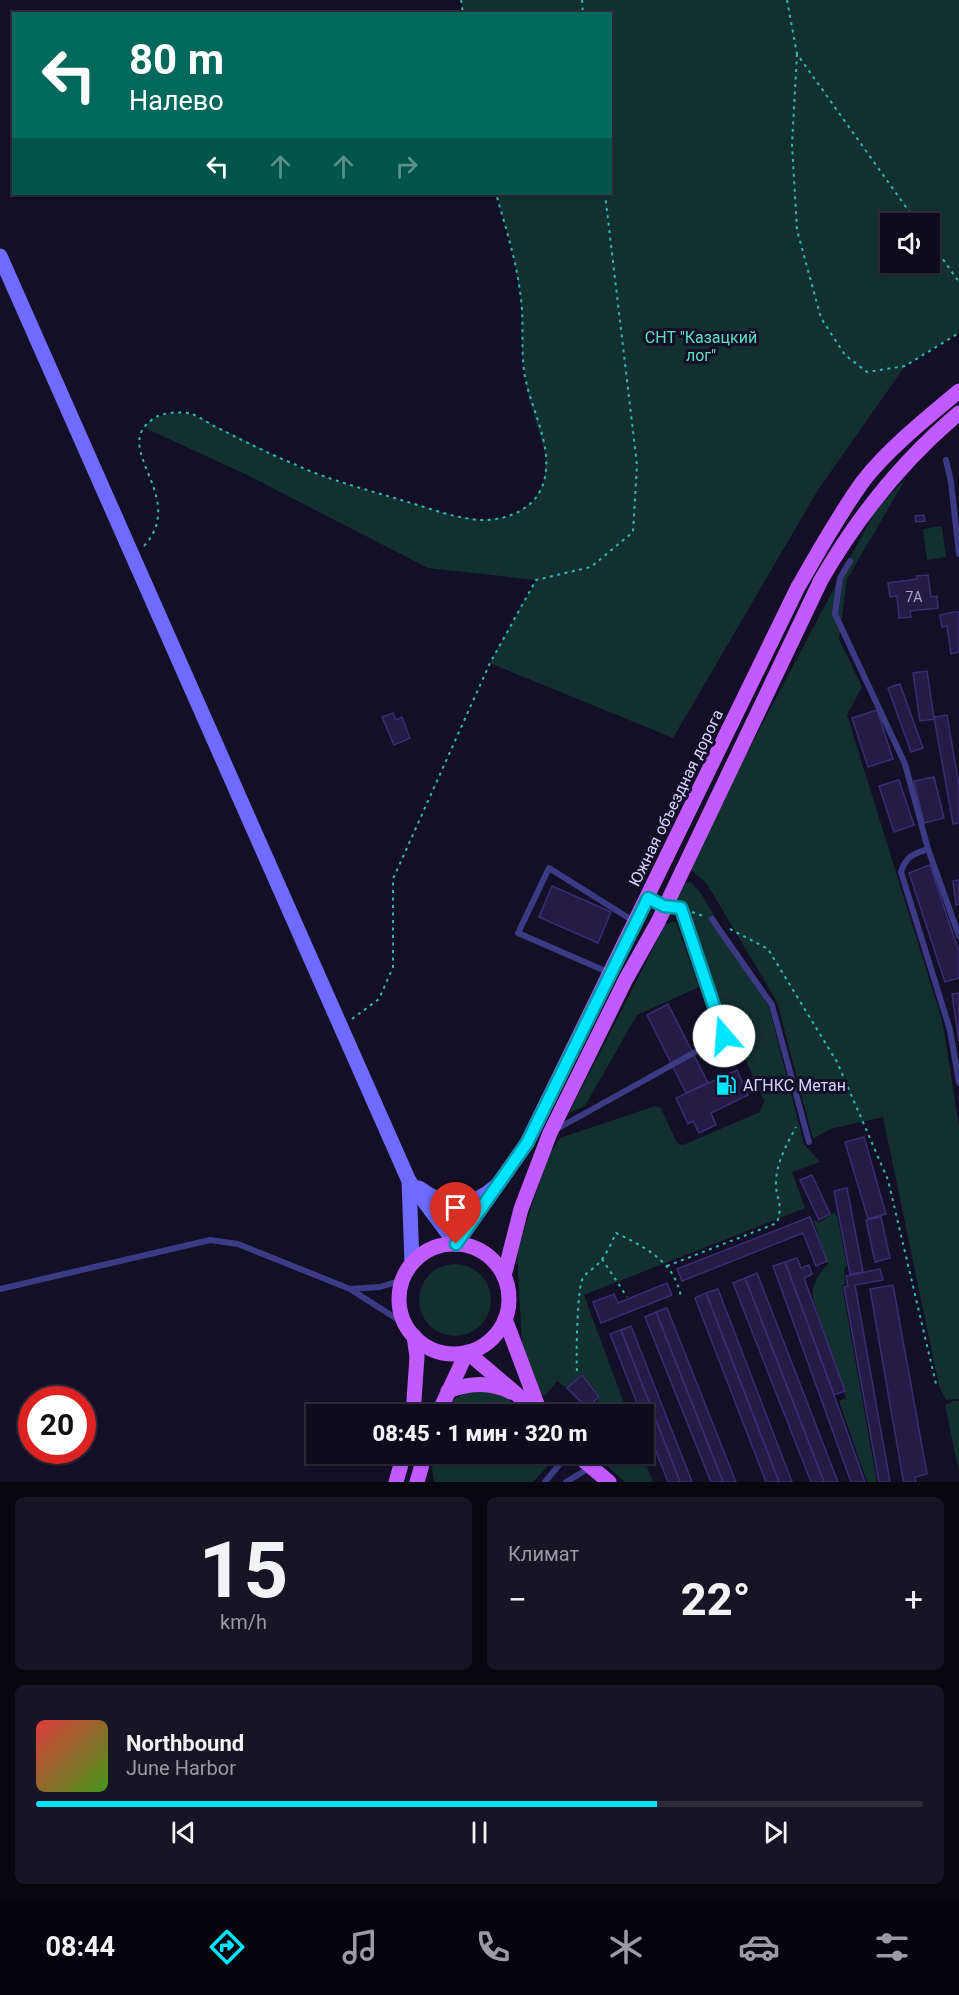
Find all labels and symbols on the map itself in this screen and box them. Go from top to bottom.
park label: СНТ "Казацкий лог" [645,328,757,365]
house number: 7А [905,589,923,605]
street label: Южная объездная дорога [625,706,727,890]
position arrow [692,1004,756,1068]
fuel station icon: АГНКС Метан [714,1073,738,1097]
place label: АГНКС Метан [743,1076,846,1095]
pin [430,1182,481,1244]
speed limit sign: 20 [18,1386,96,1464]

